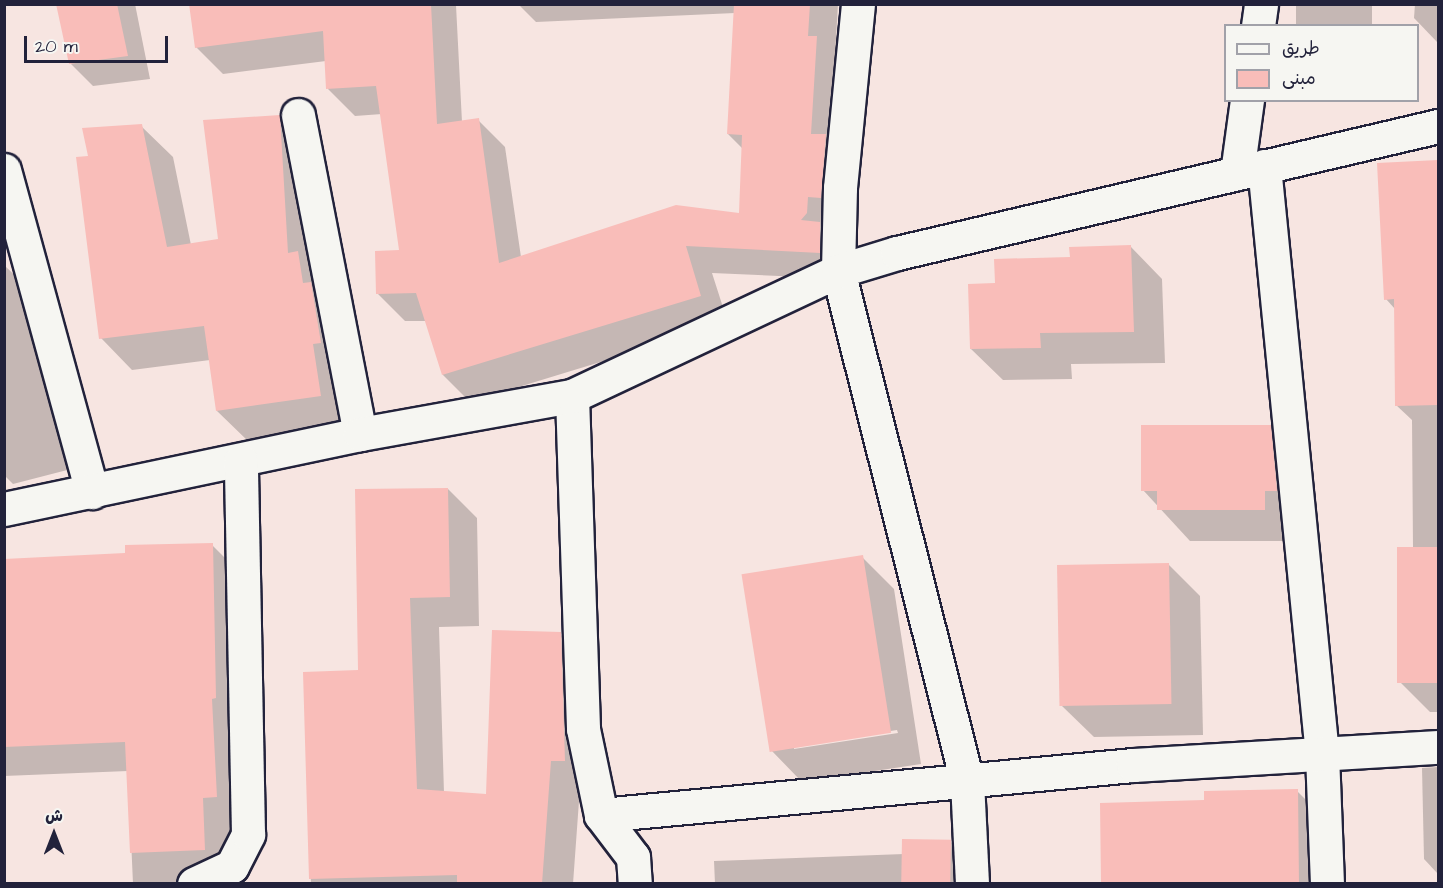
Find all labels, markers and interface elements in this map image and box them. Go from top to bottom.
scale bar [27,24,171,62]
legend [1224,24,1419,102]
text: 20 m [35,34,78,59]
text: طريق [1282,36,1320,61]
text: مبنى [1282,66,1316,91]
north arrow [24,804,84,864]
text: ش [45,805,63,827]

